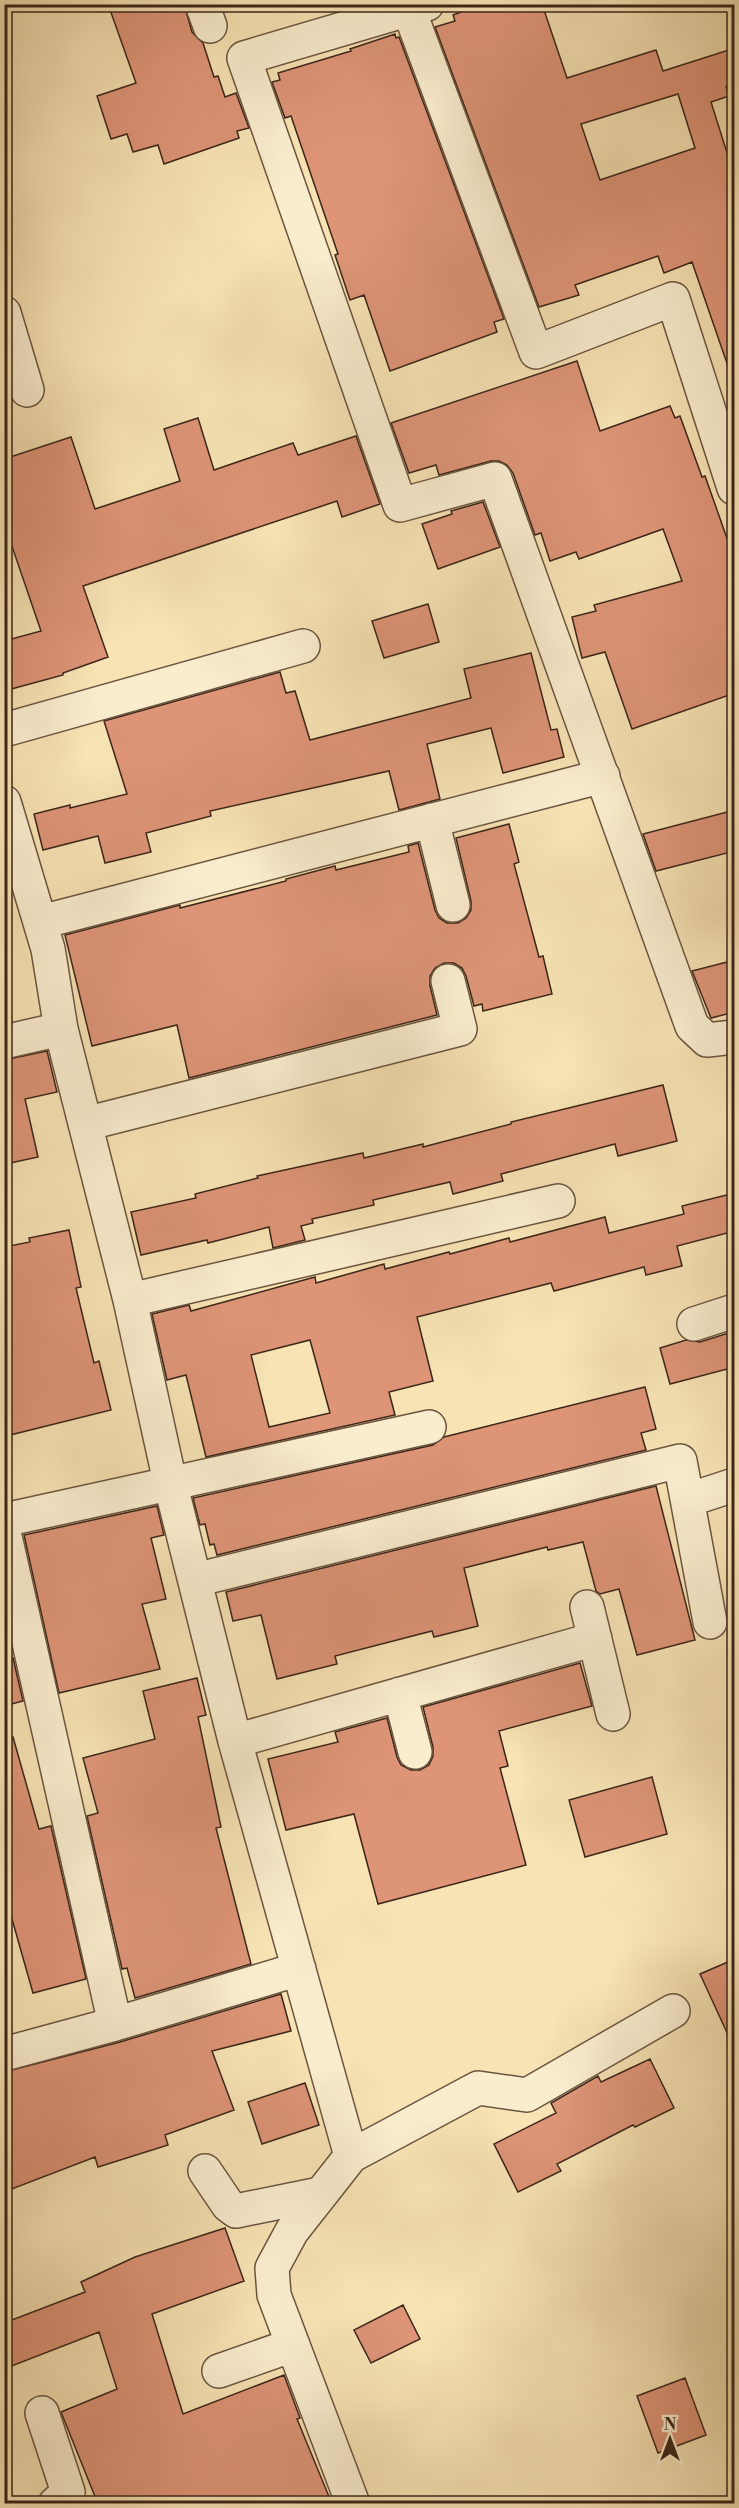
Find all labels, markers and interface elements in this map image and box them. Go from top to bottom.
north arrow [640,2409,700,2469]
text: N [664,2415,677,2435]

